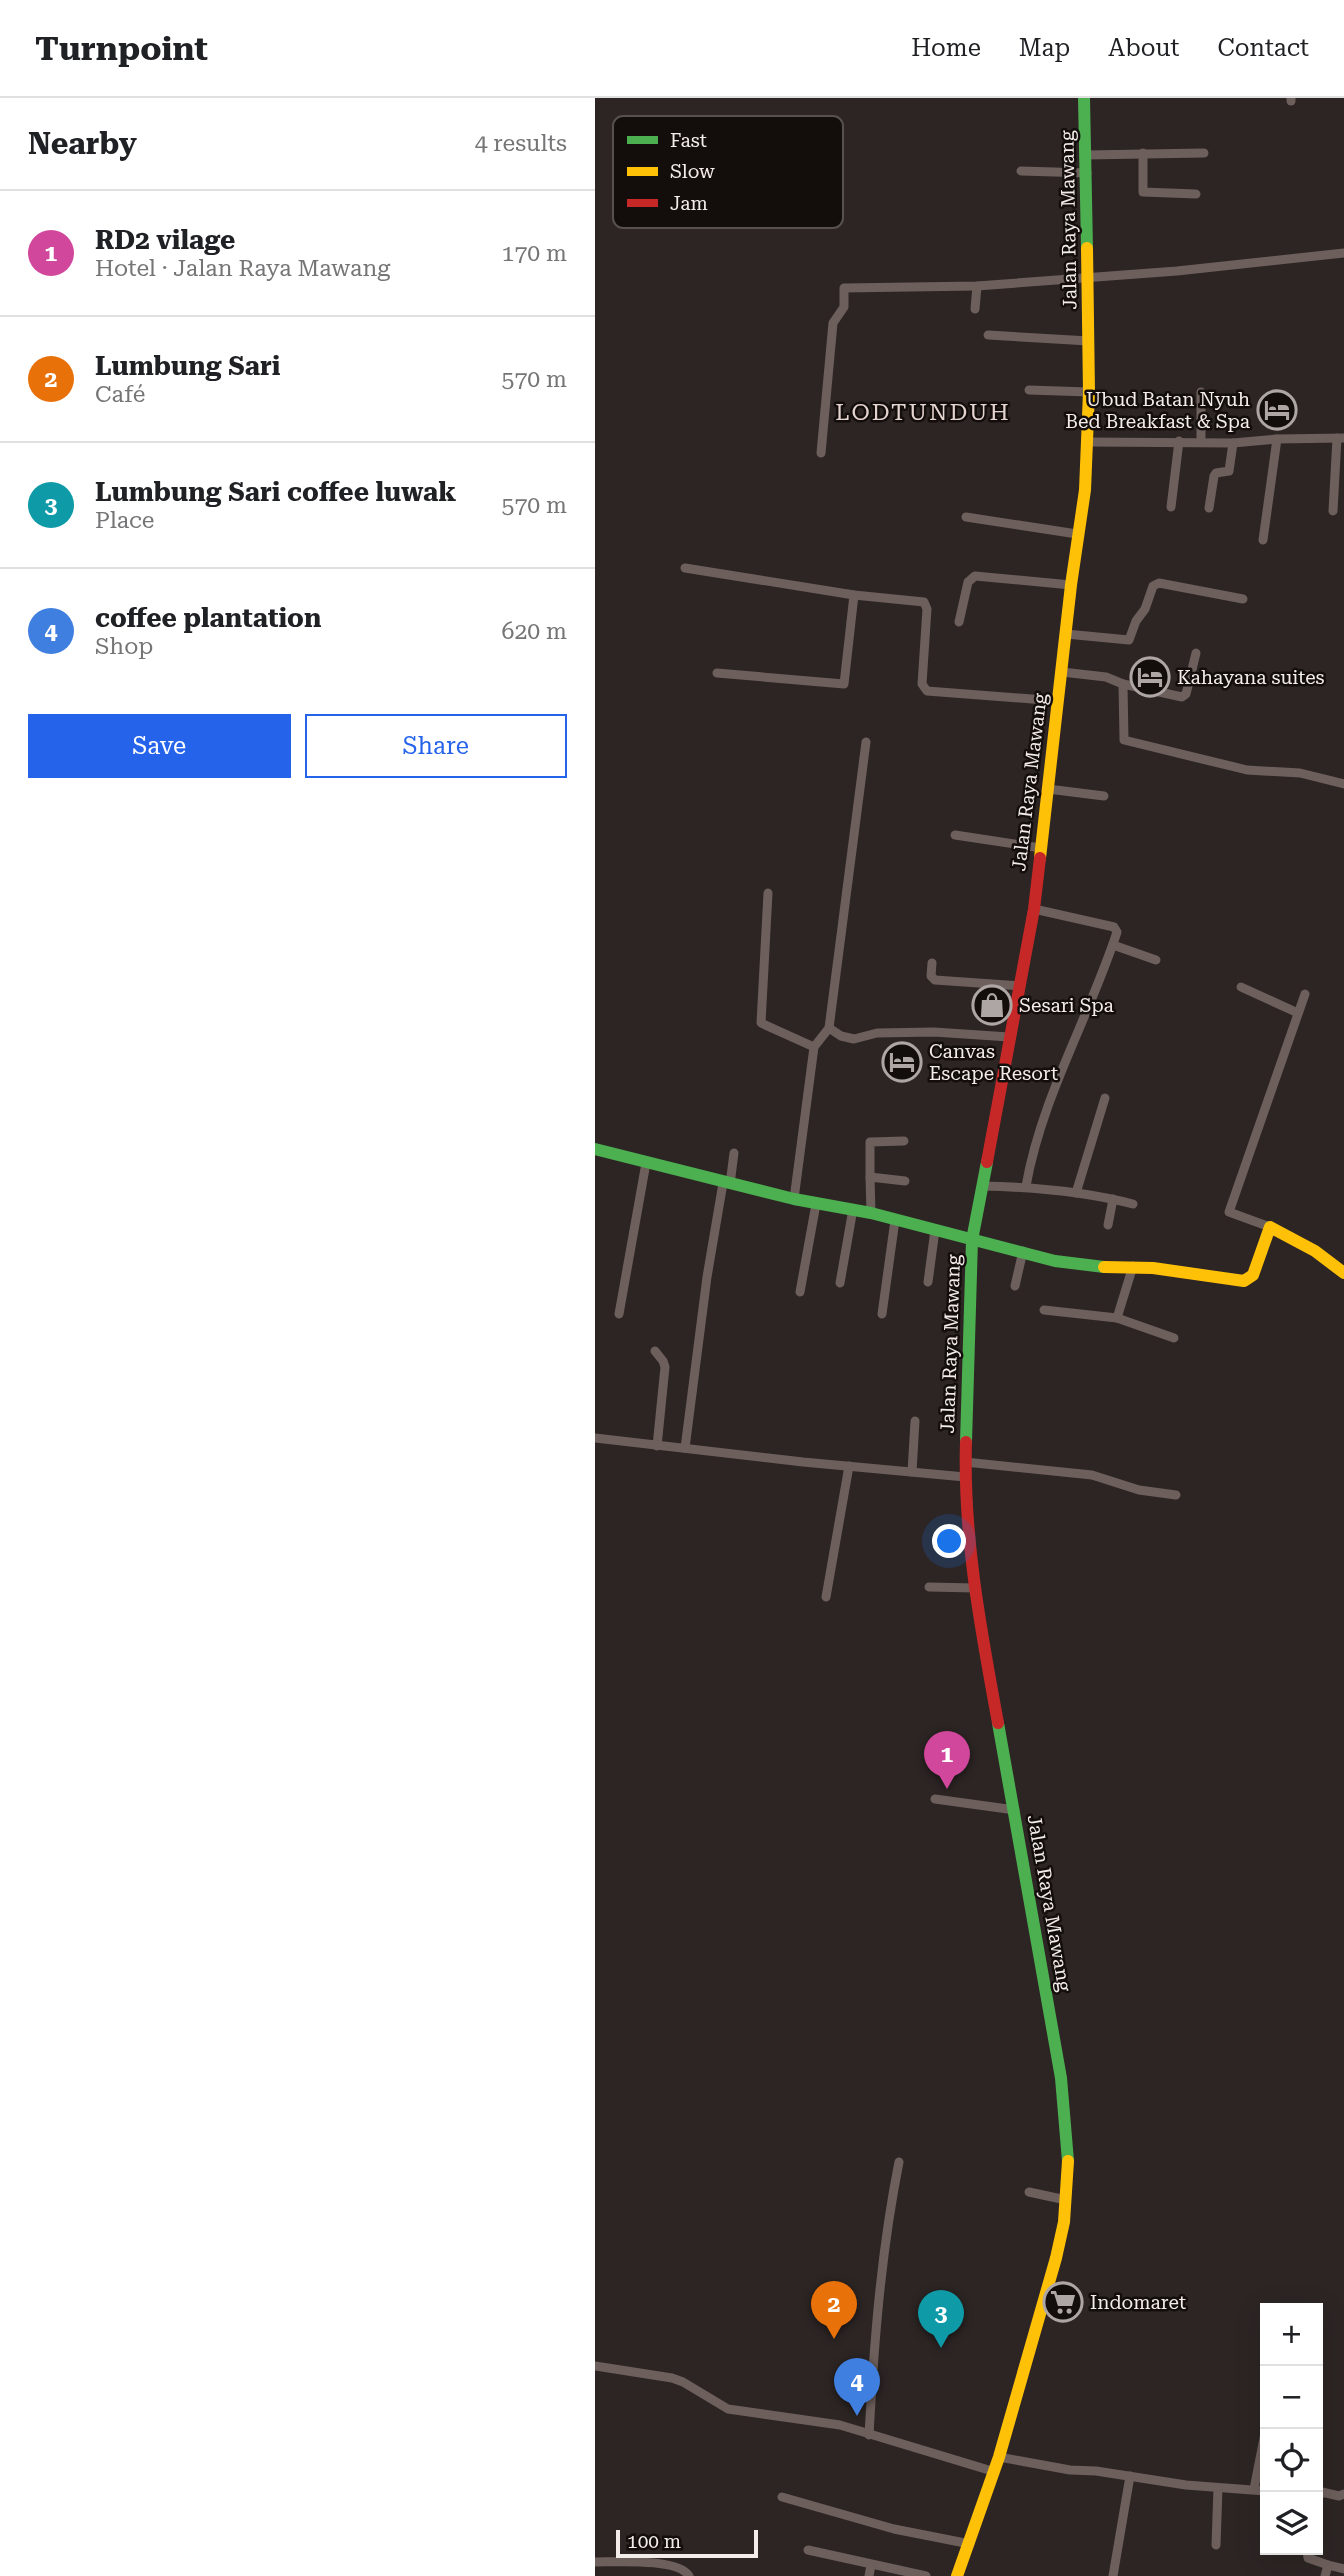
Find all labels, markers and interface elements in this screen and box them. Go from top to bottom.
text: Turnpoint [35,29,208,68]
text: Home [911,34,981,62]
text: Map [1019,34,1070,62]
text: About [1108,34,1179,62]
text: Contact [1217,34,1309,62]
legend [613,116,843,228]
text: Nearby [28,126,137,161]
text: Fast [670,129,707,152]
text: 4 results [475,130,567,157]
street label: Jalan Raya Mawang [1055,130,1082,310]
text: Slow [670,160,715,183]
text: Jam [670,192,708,215]
text: RD2 vilage [95,225,235,255]
text: 1 [45,240,57,267]
text: 170 m [502,240,567,267]
text: Hotel · Jalan Raya Mawang [95,255,390,282]
text: Lumbung Sari [95,351,280,381]
text: 2 [45,366,57,393]
text: 570 m [502,366,567,393]
text: Café [95,381,145,408]
place label: Ubud Batan Nyuh Bed Breakfast & Spa [1065,388,1251,433]
hotel icon: Ubud Batan Nyuh Bed Breakfast & Spa [1256,389,1298,431]
district label: LODTUNDUH [835,399,1011,426]
text: Lumbung Sari coffee luwak [95,477,456,507]
text: 3 [45,492,57,519]
text: 570 m [502,492,567,519]
text: Place [95,507,154,534]
text: coffee plantation [95,603,321,633]
text: 4 [45,618,57,645]
text: 620 m [502,618,567,645]
text: Shop [95,633,153,660]
hotel icon: Kahayana suites [1129,656,1171,698]
place label: Kahayana suites [1177,666,1325,689]
street label: Jalan Raya Mawang [1007,692,1052,872]
button: Save [28,714,291,778]
button: Share [305,714,567,778]
shop icon: Sesari Spa [971,984,1013,1026]
place label: Sesari Spa [1019,994,1115,1017]
place label: Canvas Escape Resort [929,1040,1058,1085]
hotel icon: Canvas Escape Resort [881,1041,923,1083]
street label: Jalan Raya Mawang [936,1254,965,1434]
your location [932,1524,966,1558]
pin: 1 [924,1731,970,1789]
street label: Jalan Raya Mawang [1023,1813,1076,1994]
pin: 2 [811,2281,857,2339]
supermarket icon: Indomaret [1042,2281,1084,2323]
pin: 3 [918,2290,964,2348]
place label: Indomaret [1090,2291,1186,2314]
map controls [1260,2303,1323,2555]
button: + [1260,2303,1323,2366]
pin: 4 [834,2358,880,2416]
button: − [1260,2366,1323,2429]
button: locate [1260,2429,1323,2492]
button: layers [1260,2492,1323,2555]
scale bar [616,2527,758,2559]
text: 100 m [627,2530,681,2553]

